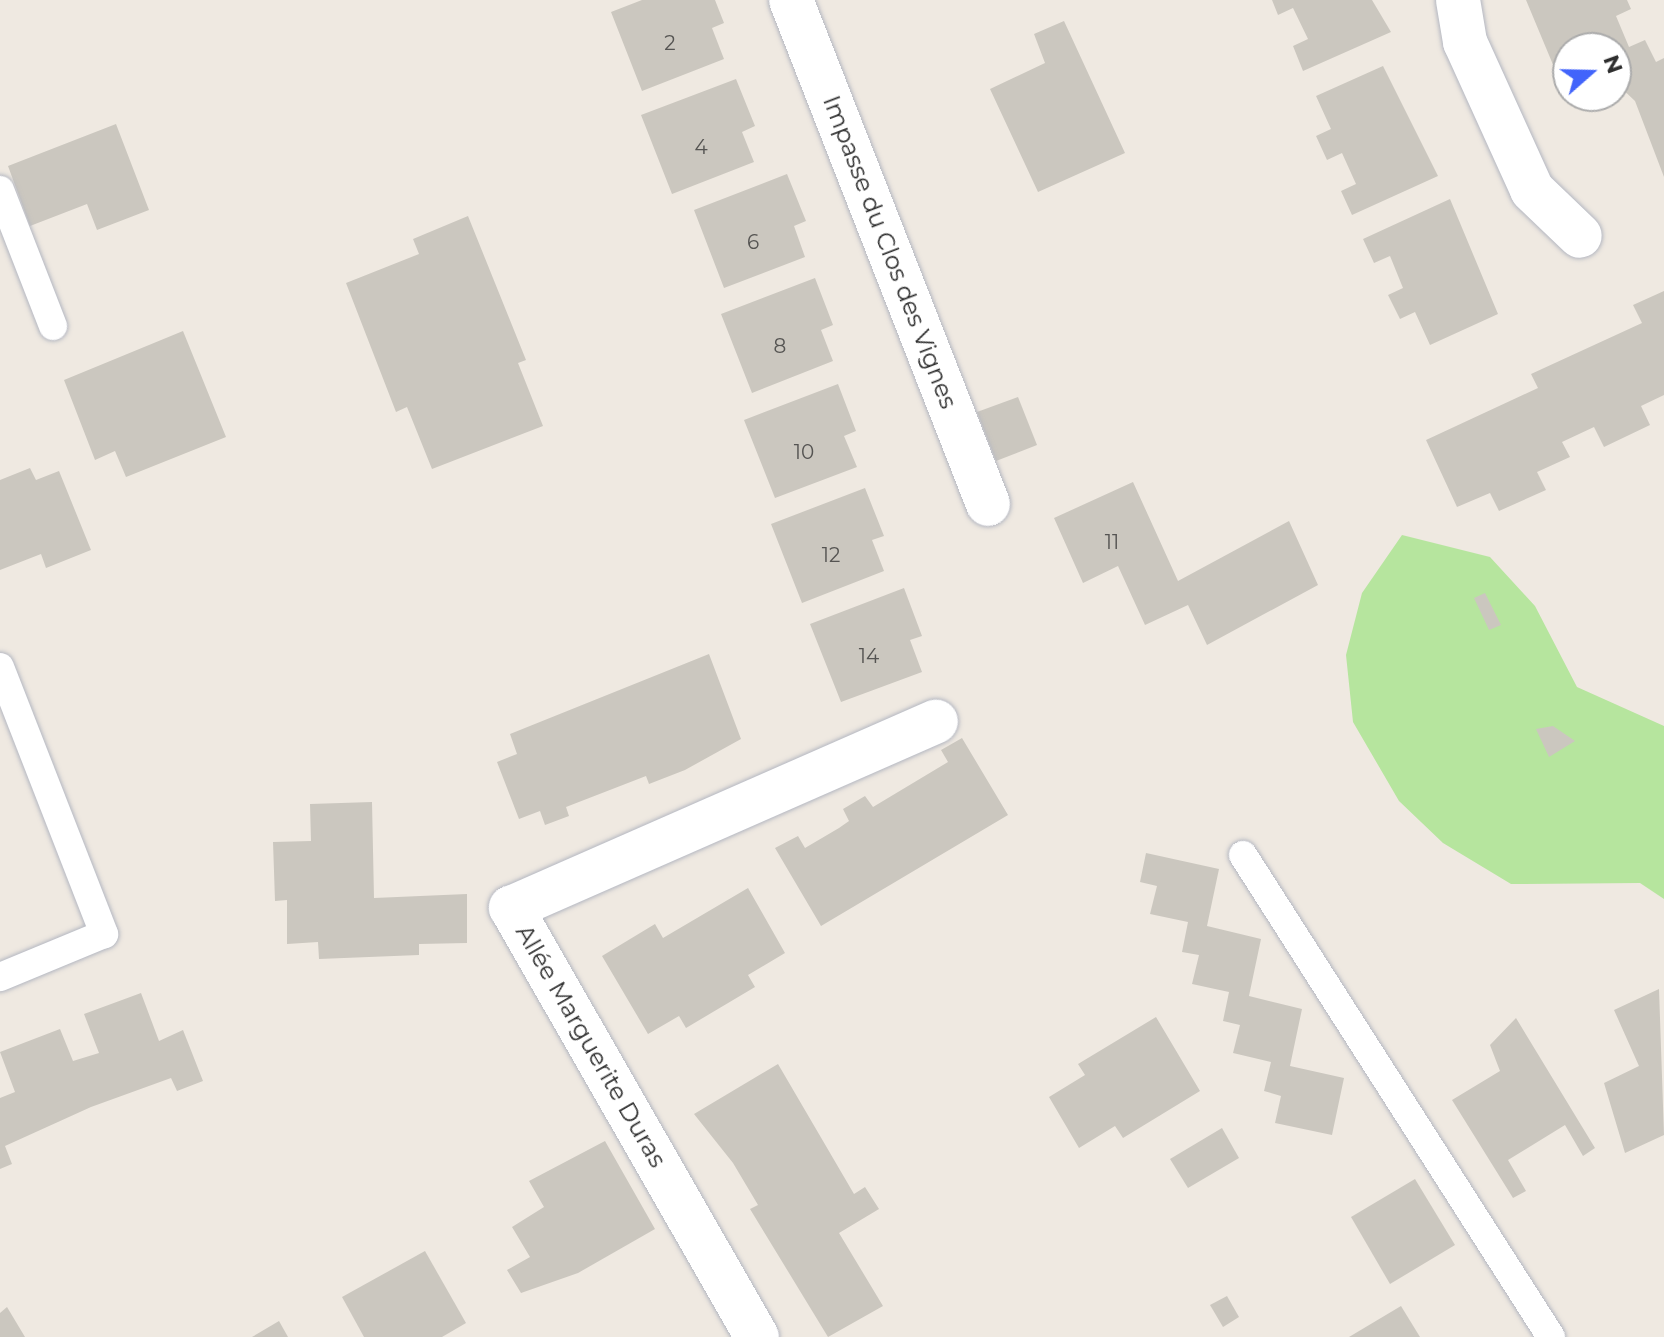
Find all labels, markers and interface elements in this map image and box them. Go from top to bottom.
house number: 2 [664,31,676,55]
north arrow [1552,32,1632,112]
text: N [1597,51,1629,77]
street label: Impasse du Clos des Vignes [817,91,963,413]
house number: 4 [694,135,708,159]
house number: 6 [747,230,759,254]
house number: 8 [774,334,786,358]
house number: 10 [794,440,814,464]
house number: 11 [1105,530,1119,554]
house number: 12 [822,543,840,567]
house number: 14 [859,644,879,668]
street label: Allée Marguerite Duras [510,920,672,1172]

